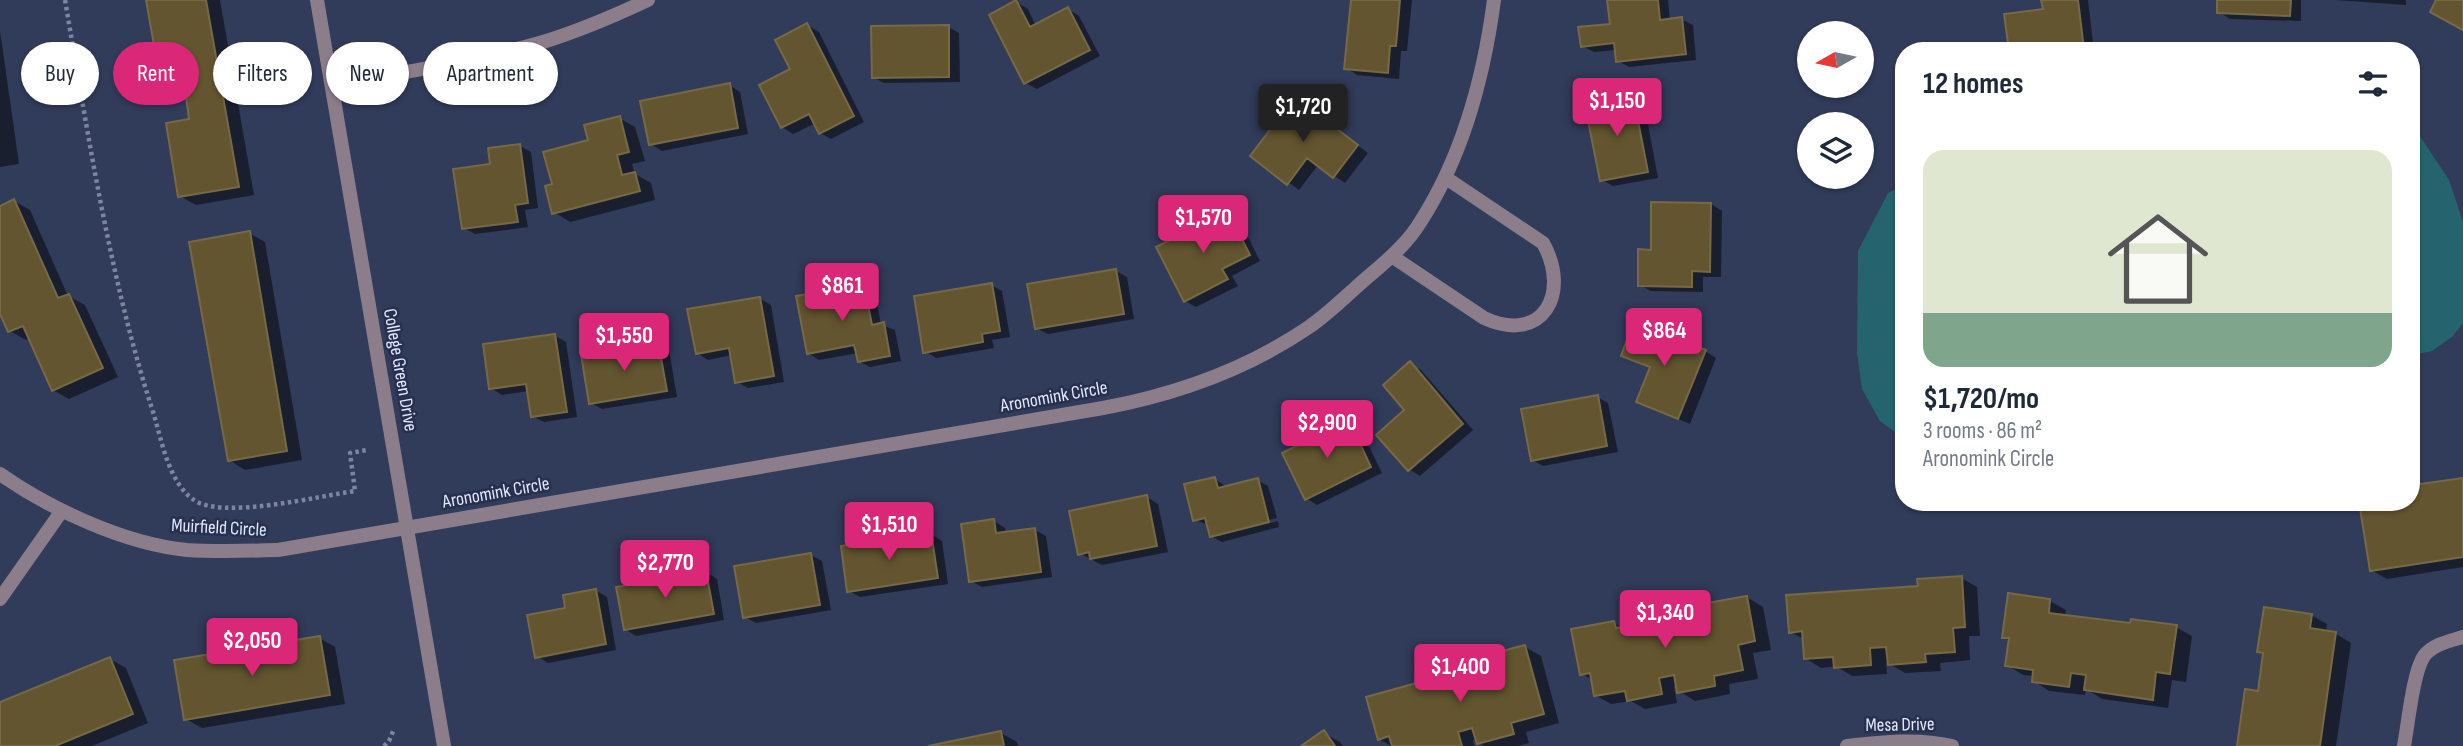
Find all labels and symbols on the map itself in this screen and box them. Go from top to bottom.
north arrow [1797,21,1874,98]
pin: $1,150 [1560,78,1674,138]
pin: $1,720 [1246,85,1360,144]
pin: $1,570 [1146,196,1260,255]
pin: $861 [801,264,883,323]
street label: College Green Drive [378,307,422,433]
pin: $864 [1623,308,1705,368]
pin: $1,550 [567,314,681,373]
street label: Aronomink Circle [998,376,1109,418]
pin: $2,900 [1270,400,1384,460]
street label: Aronomink Circle [440,472,551,514]
pin: $1,510 [832,503,946,562]
street label: Muirfield Circle [171,514,267,542]
pin: $2,770 [608,540,722,600]
pin: $1,340 [1608,590,1722,650]
pin: $2,050 [195,618,309,678]
pin: $1,400 [1403,644,1517,704]
street label: Mesa Drive [1865,713,1935,737]

